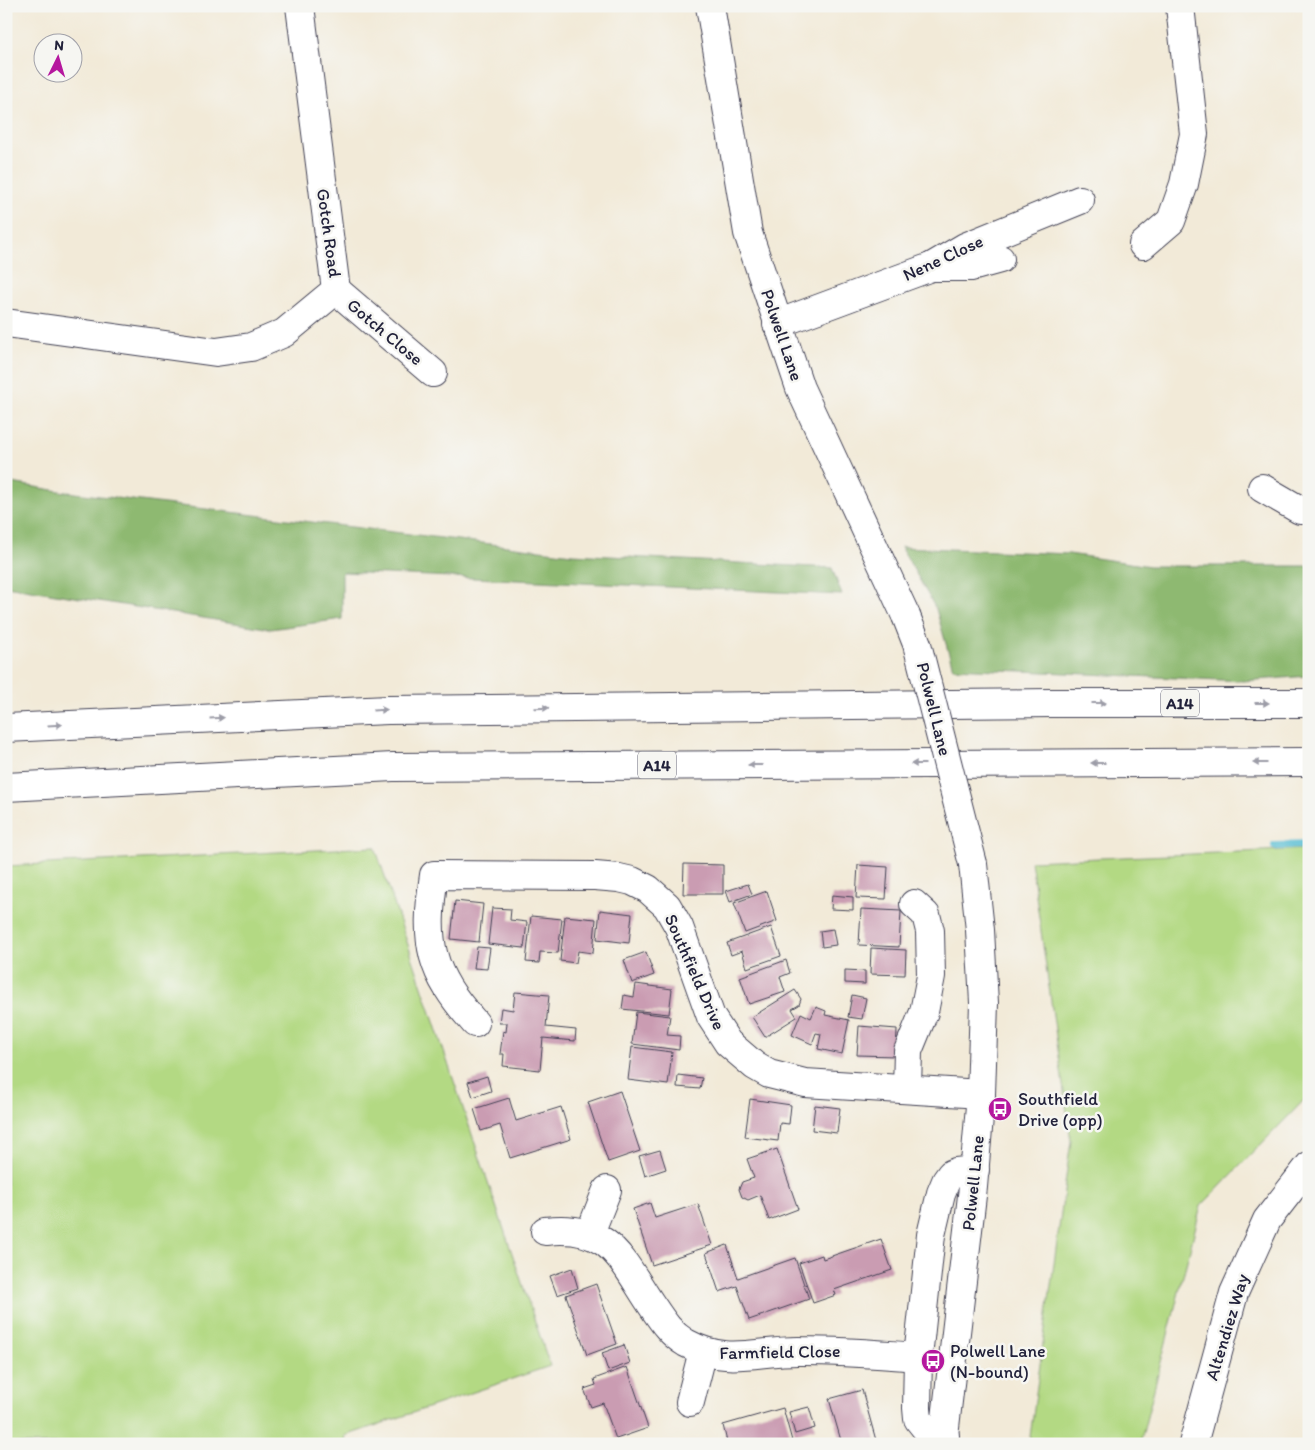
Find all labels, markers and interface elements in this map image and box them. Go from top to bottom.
north arrow [32,32,82,82]
text: N [54,37,65,54]
street label: Gotch Road [312,187,346,279]
street label: Nene Close [899,230,987,286]
street label: Polwell Lane [756,286,808,384]
street label: Gotch Close [342,294,428,370]
street label: Polwell Lane [912,660,956,758]
road number: A14 [1161,690,1199,716]
one-way arrow [1092,699,1108,707]
one-way arrow [1254,699,1270,707]
one-way arrow [534,704,550,712]
one-way arrow [372,706,388,714]
one-way arrow [210,713,226,721]
one-way arrow [47,721,63,729]
road number: A14 [638,752,676,778]
one-way arrow [1089,759,1105,767]
one-way arrow [1252,759,1268,767]
one-way arrow [909,760,925,768]
one-way arrow [747,761,763,769]
street label: Southfield Drive [660,911,730,1033]
place label: Southfield Drive (opp) [1018,1088,1103,1131]
bus stop icon: Southfield Drive (opp) [987,1096,1013,1122]
street label: Polwell Lane [957,1134,989,1232]
street label: Altendiez Way [1200,1271,1254,1383]
street label: Farmfield Close [719,1340,841,1364]
place label: Polwell Lane (N-bound) [950,1340,1046,1383]
bus stop icon: Polwell Lane (N-bound) [920,1348,946,1374]

